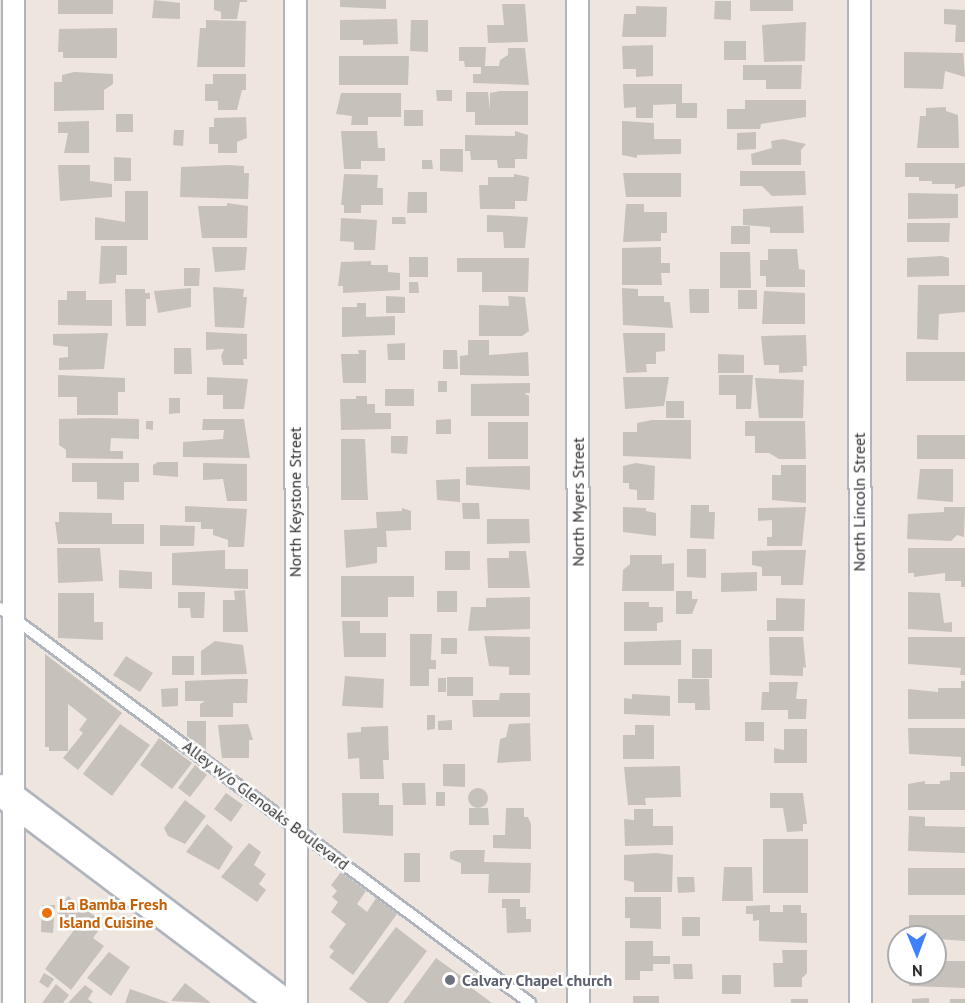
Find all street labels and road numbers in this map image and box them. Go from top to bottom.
street label: North Keystone Street [285,427,305,577]
street label: North Lincoln Street [849,432,869,572]
street label: North Myers Street [568,437,588,567]
street label: Alley w/o Glenoaks Boulevard [179,736,353,874]

